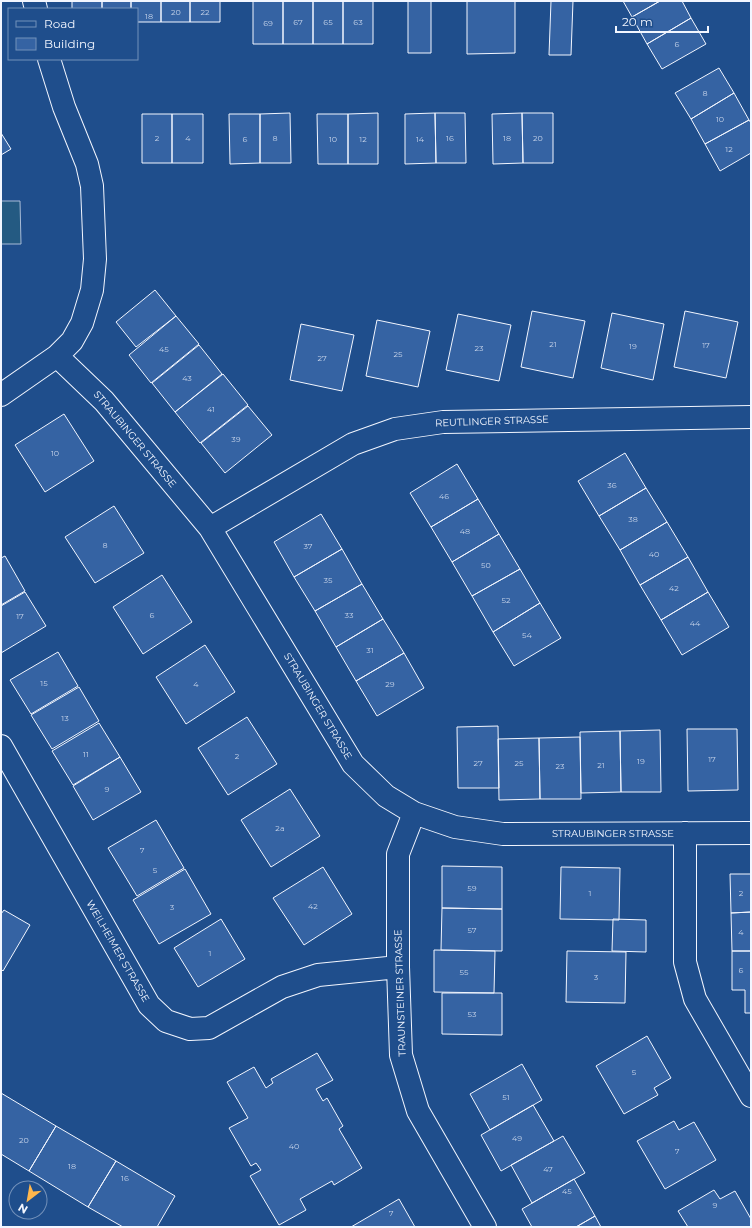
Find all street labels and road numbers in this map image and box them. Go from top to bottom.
street label: STRAUBINGER STRASSE [91,388,179,490]
street label: REUTLINGER STRASSE [435,413,549,429]
street label: STRAUBINGER STRASSE [281,650,355,762]
street label: STRAUBINGER STRASSE [552,827,674,840]
street label: WEILHEIMER STRASSE [83,898,153,1005]
street label: TRAUNSTEINER STRASSE [391,929,409,1057]

